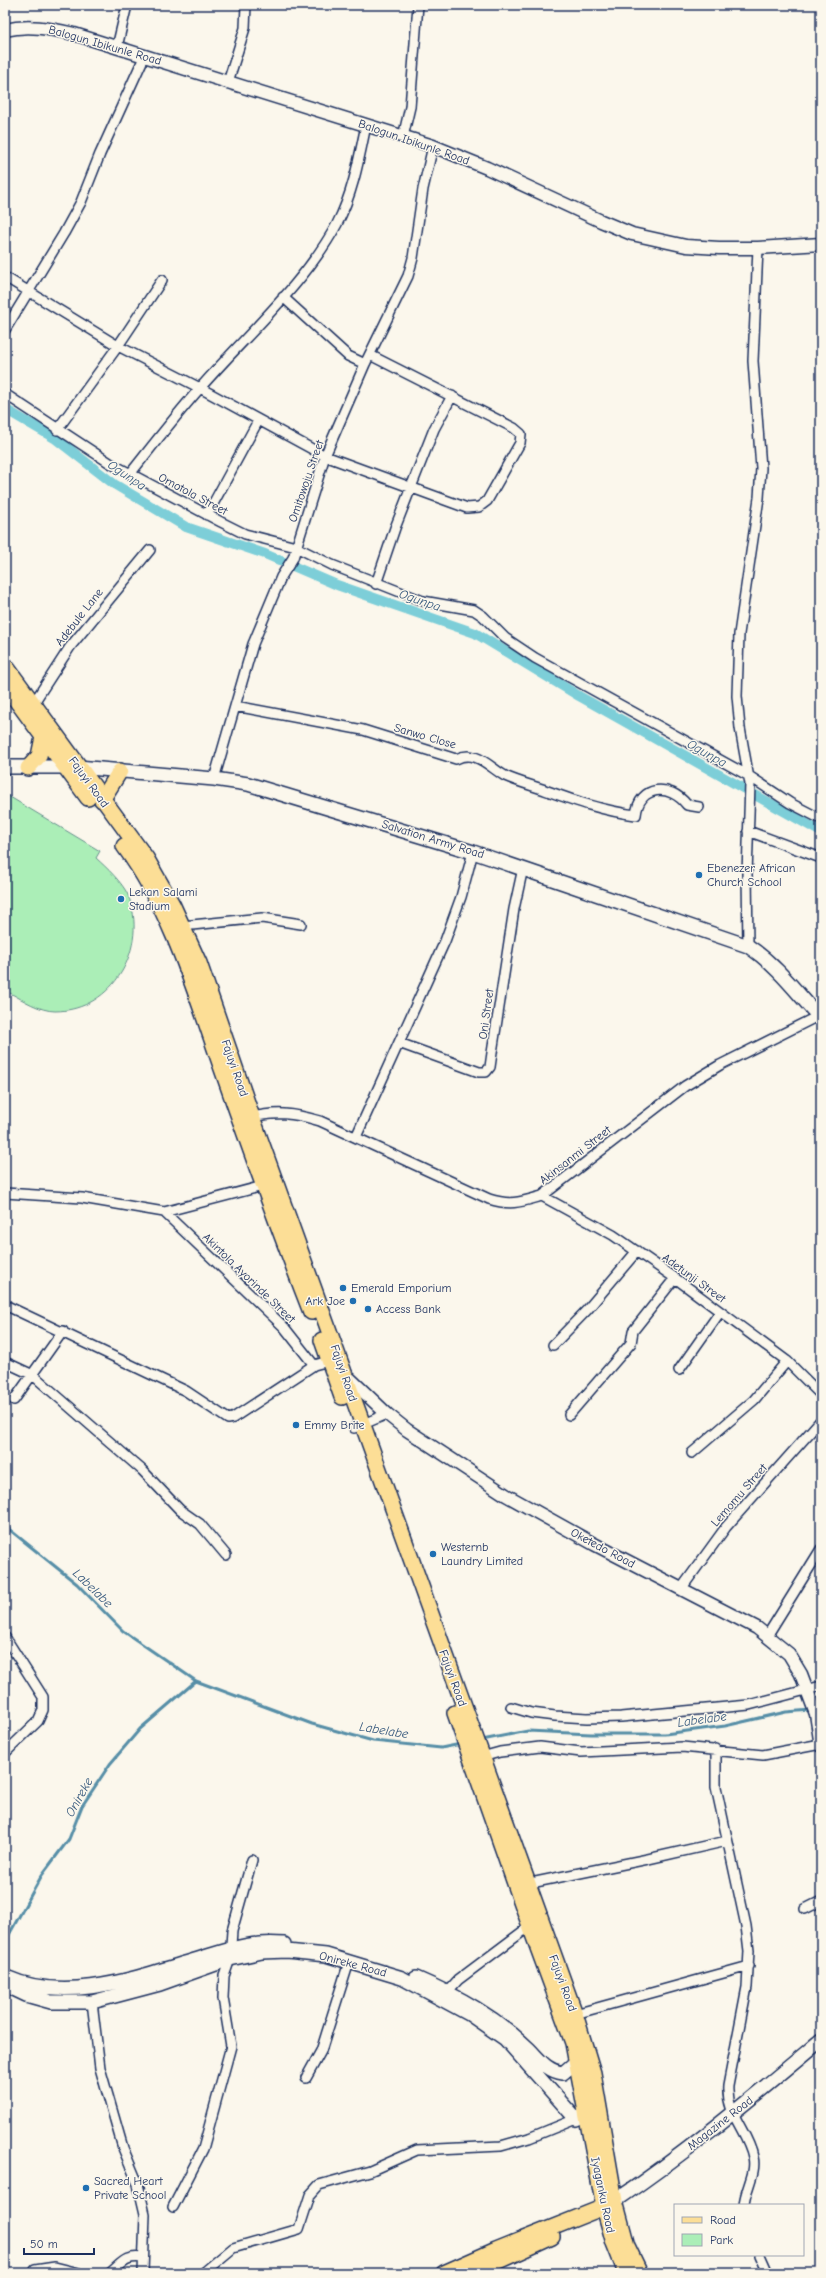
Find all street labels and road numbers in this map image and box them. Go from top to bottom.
street label: Balogun Ibikunle Road [47,22,163,68]
street label: Balogun Ibikunle Road [357,116,471,168]
street label: Omitowoju Street [285,438,327,524]
street label: Omotola Street [156,470,230,518]
street label: Adebule Lane [52,585,106,649]
street label: Sanwo Close [392,720,458,752]
street label: Fajuyi Road [66,754,112,810]
street label: Salvation Army Road [380,817,486,861]
street label: Oni Street [476,987,497,1040]
street label: Fajuyi Road [219,1038,251,1098]
street label: Akinsanmi Street [537,1122,614,1187]
street label: Akintola Ayorinde Street [200,1230,299,1326]
street label: Adetunji Street [659,1250,729,1306]
street label: Fajuyi Road [328,1343,360,1403]
street label: Lemomu Street [708,1460,770,1529]
street label: Oketedo Road [568,1525,638,1571]
street label: Fajuyi Road [436,1648,470,1708]
street label: Onireke Road [318,1948,388,1980]
street label: Fajuyi Road [546,1953,580,2013]
street label: Magazine Road [684,2093,756,2153]
street label: Iyaganku Road [588,2156,618,2234]

